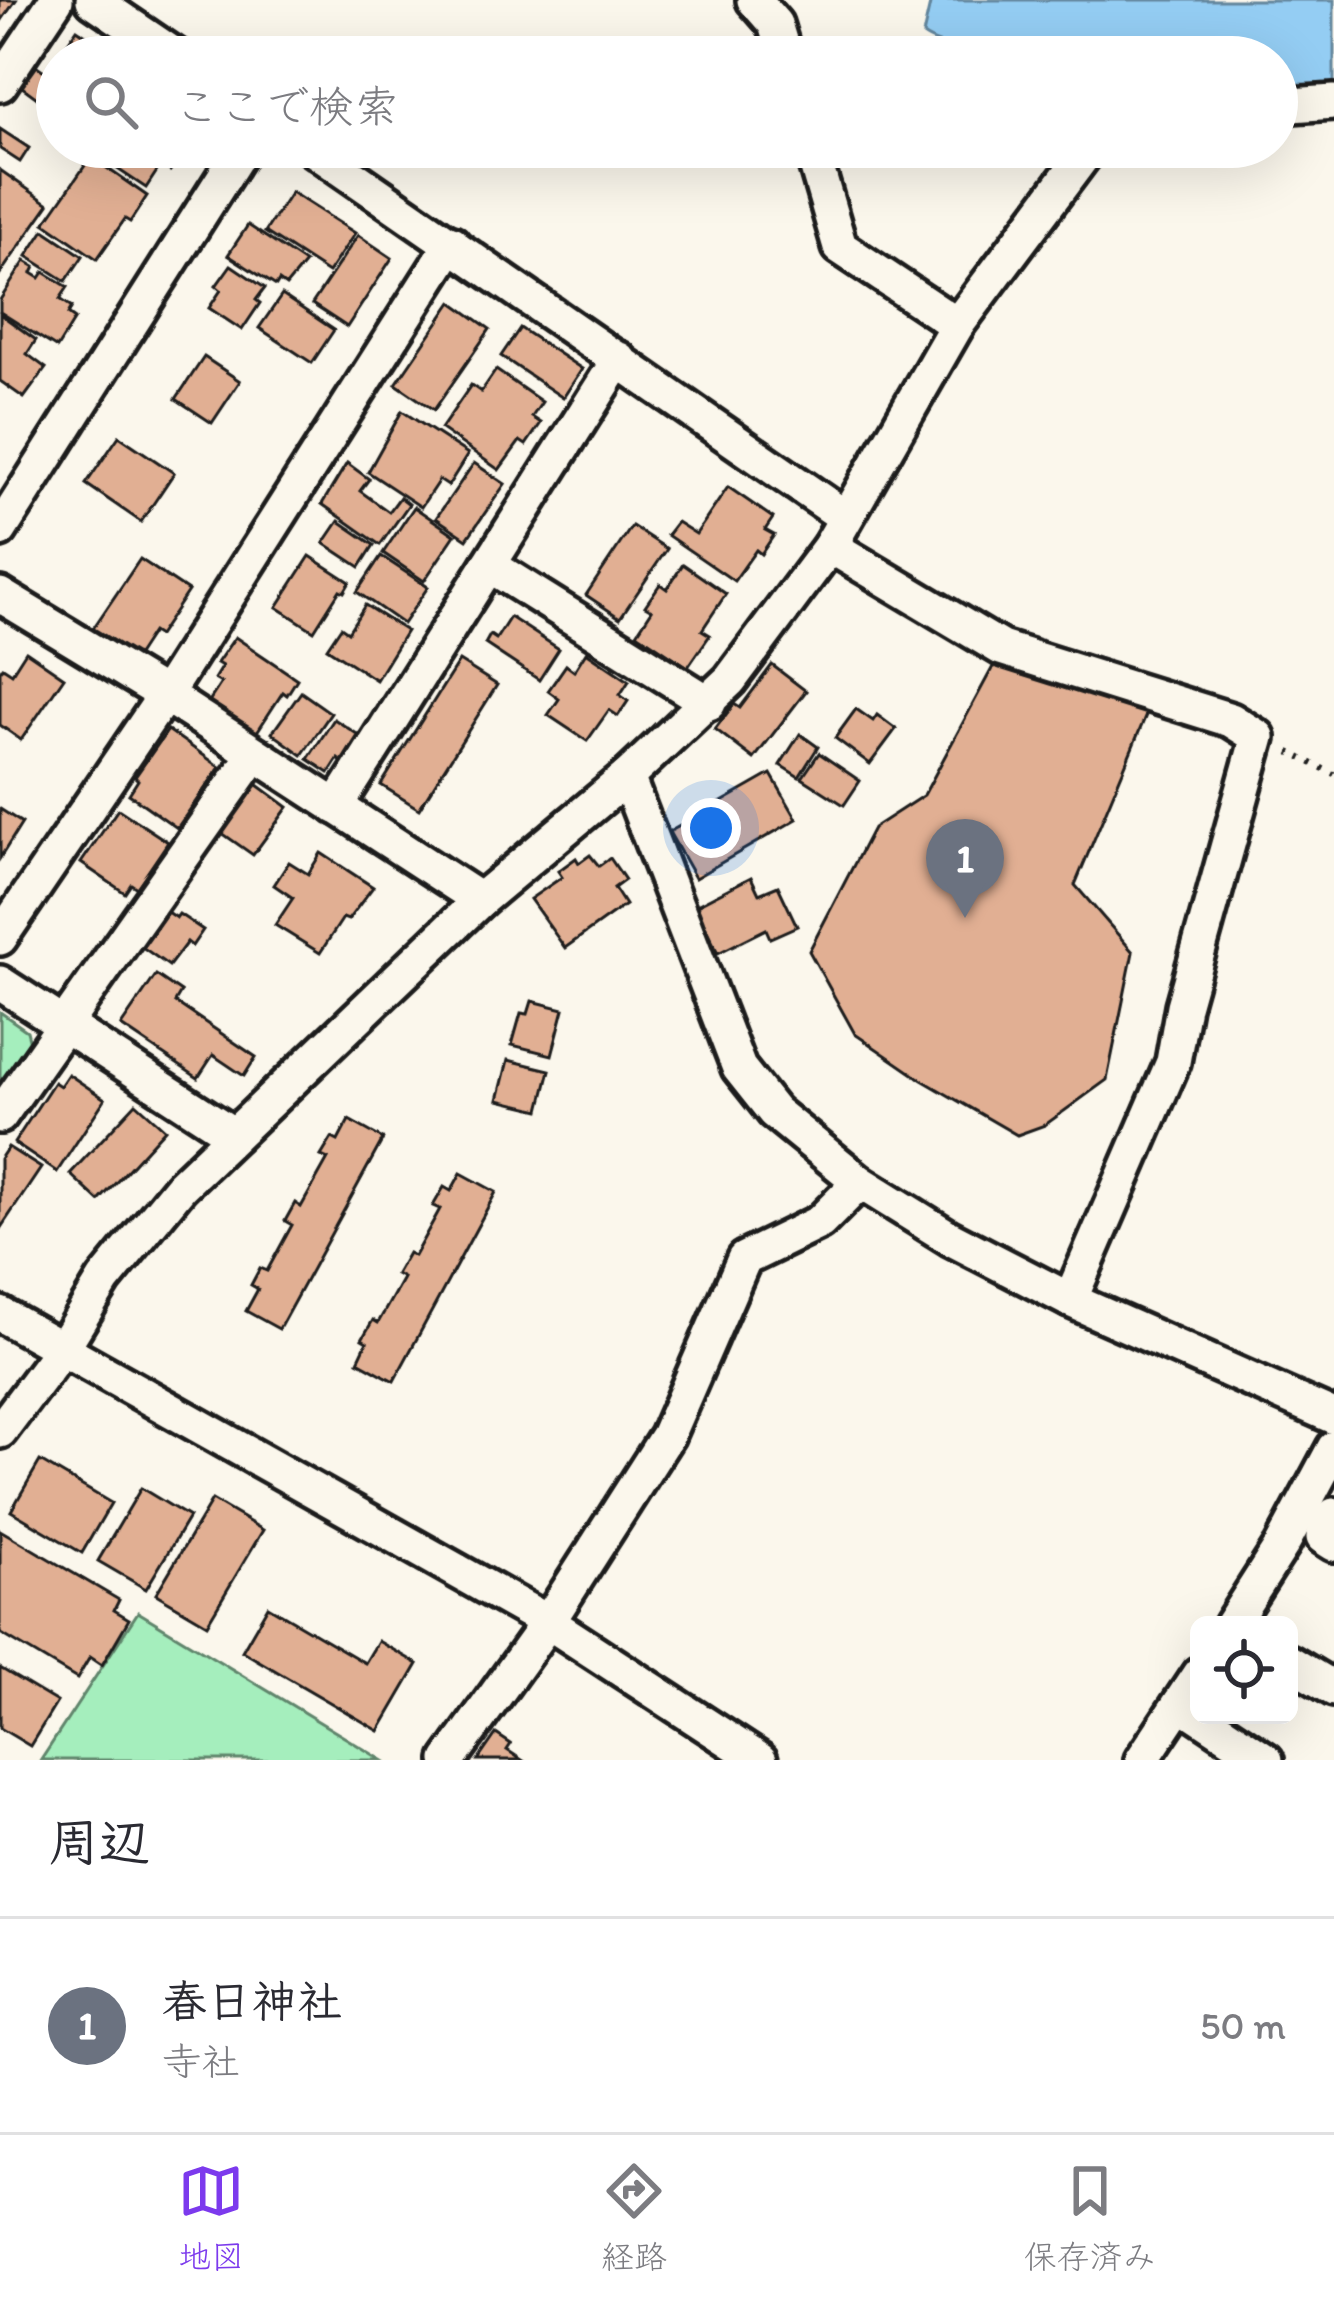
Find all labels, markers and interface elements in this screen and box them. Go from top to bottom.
search box [36,36,1298,168]
icon: search [78,69,144,135]
text: ここで検索 [174,79,399,133]
your location [681,798,741,858]
pin: 1 [926,819,1004,918]
map controls [1190,1616,1298,1724]
button: locate [1190,1616,1298,1724]
text: 周辺 [48,1812,150,1873]
text: 春日神社 [162,1974,342,2028]
text: 1 [78,2002,96,2049]
text: 50 m [1200,2002,1286,2049]
text: 寺社 [162,2038,240,2085]
tab: 地図 [178,2158,244,2278]
tab: 経路 [601,2158,667,2278]
tab: 保存済み [1024,2158,1156,2278]

